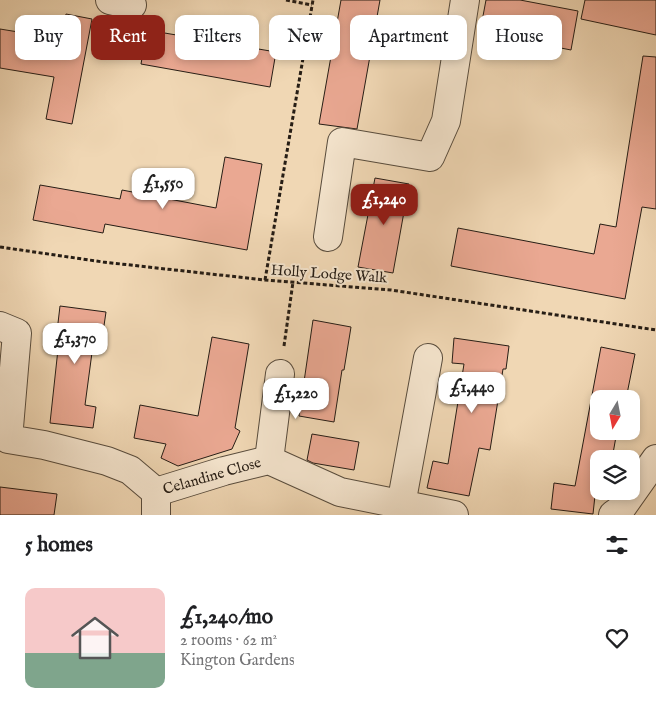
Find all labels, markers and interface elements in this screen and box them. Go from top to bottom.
chip: Buy [15,15,81,60]
chip: Rent [91,15,165,60]
chip: Filters [175,15,259,60]
chip: New [269,15,340,60]
chip: Apartment [350,15,467,60]
chip: House [477,15,562,60]
pin: £1,550 [122,168,204,210]
text: £1,550 [143,174,183,194]
pin: £1,240 [343,184,425,226]
text: £1,240 [362,190,406,210]
street label: Holly Lodge Walk [270,260,389,288]
pin: £1,370 [34,322,116,365]
text: £1,370 [54,329,96,349]
pin: £1,440 [431,372,513,414]
pin: £1,220 [255,378,337,420]
text: £1,440 [449,378,495,398]
text: £1,220 [274,384,318,404]
north arrow [590,390,640,440]
map controls [590,390,640,500]
button: layers [590,450,640,500]
street label: Celandine Close [161,453,263,499]
icon: filters [603,531,631,559]
text: 5 homes [25,532,93,559]
text: £1,240/mo [180,604,273,631]
icon: home [65,608,125,668]
icon: heart [603,624,631,652]
text: 2 rooms · 62 m² [180,631,277,651]
text: Kington Gardens [180,651,295,671]

